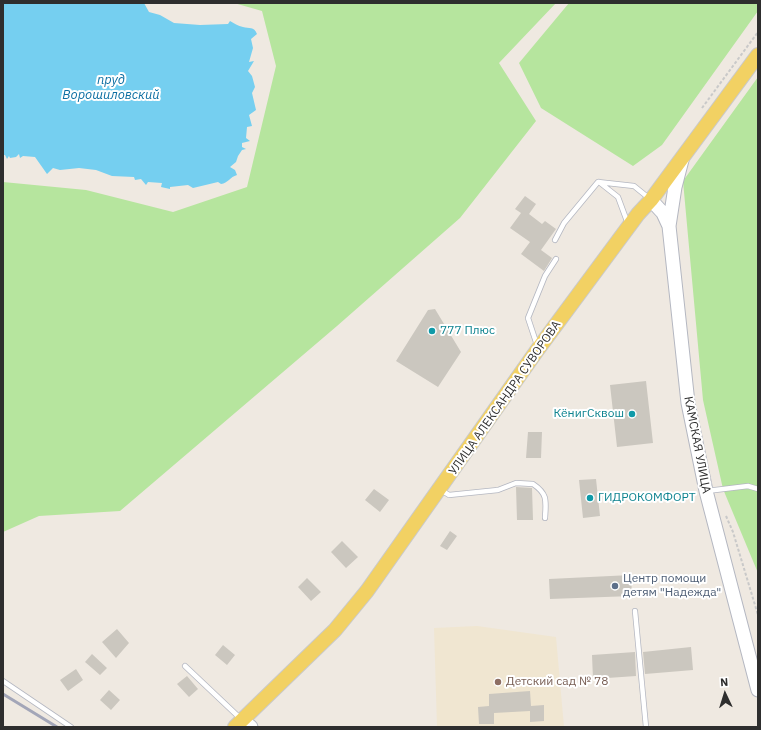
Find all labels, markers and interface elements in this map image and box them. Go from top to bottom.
water label: пруд Ворошиловский [62,72,160,103]
street label: УЛИЦА АЛЕКСАНДРА СУВОРОВА [446,318,564,478]
place label: 777 Плюс [440,324,495,338]
marker: 777 Плюс [427,326,437,336]
street label: КАМСКАЯ УЛИЦА [681,395,713,495]
place label: КёнигСквош [553,407,624,421]
marker: КёнигСквош [627,409,637,419]
place label: ГИДРОКОМФОРТ [598,491,696,505]
marker: ГИДРОКОМФОРТ [585,493,595,503]
place label: Центр помощи детям "Надежда" [623,572,721,600]
marker: Центр помощи детям "Надежда" [610,581,620,591]
north arrow [705,674,745,714]
place label: Детский сад № 78 [506,675,608,689]
text: N [720,675,729,689]
marker: Детский сад № 78 [493,677,503,687]

